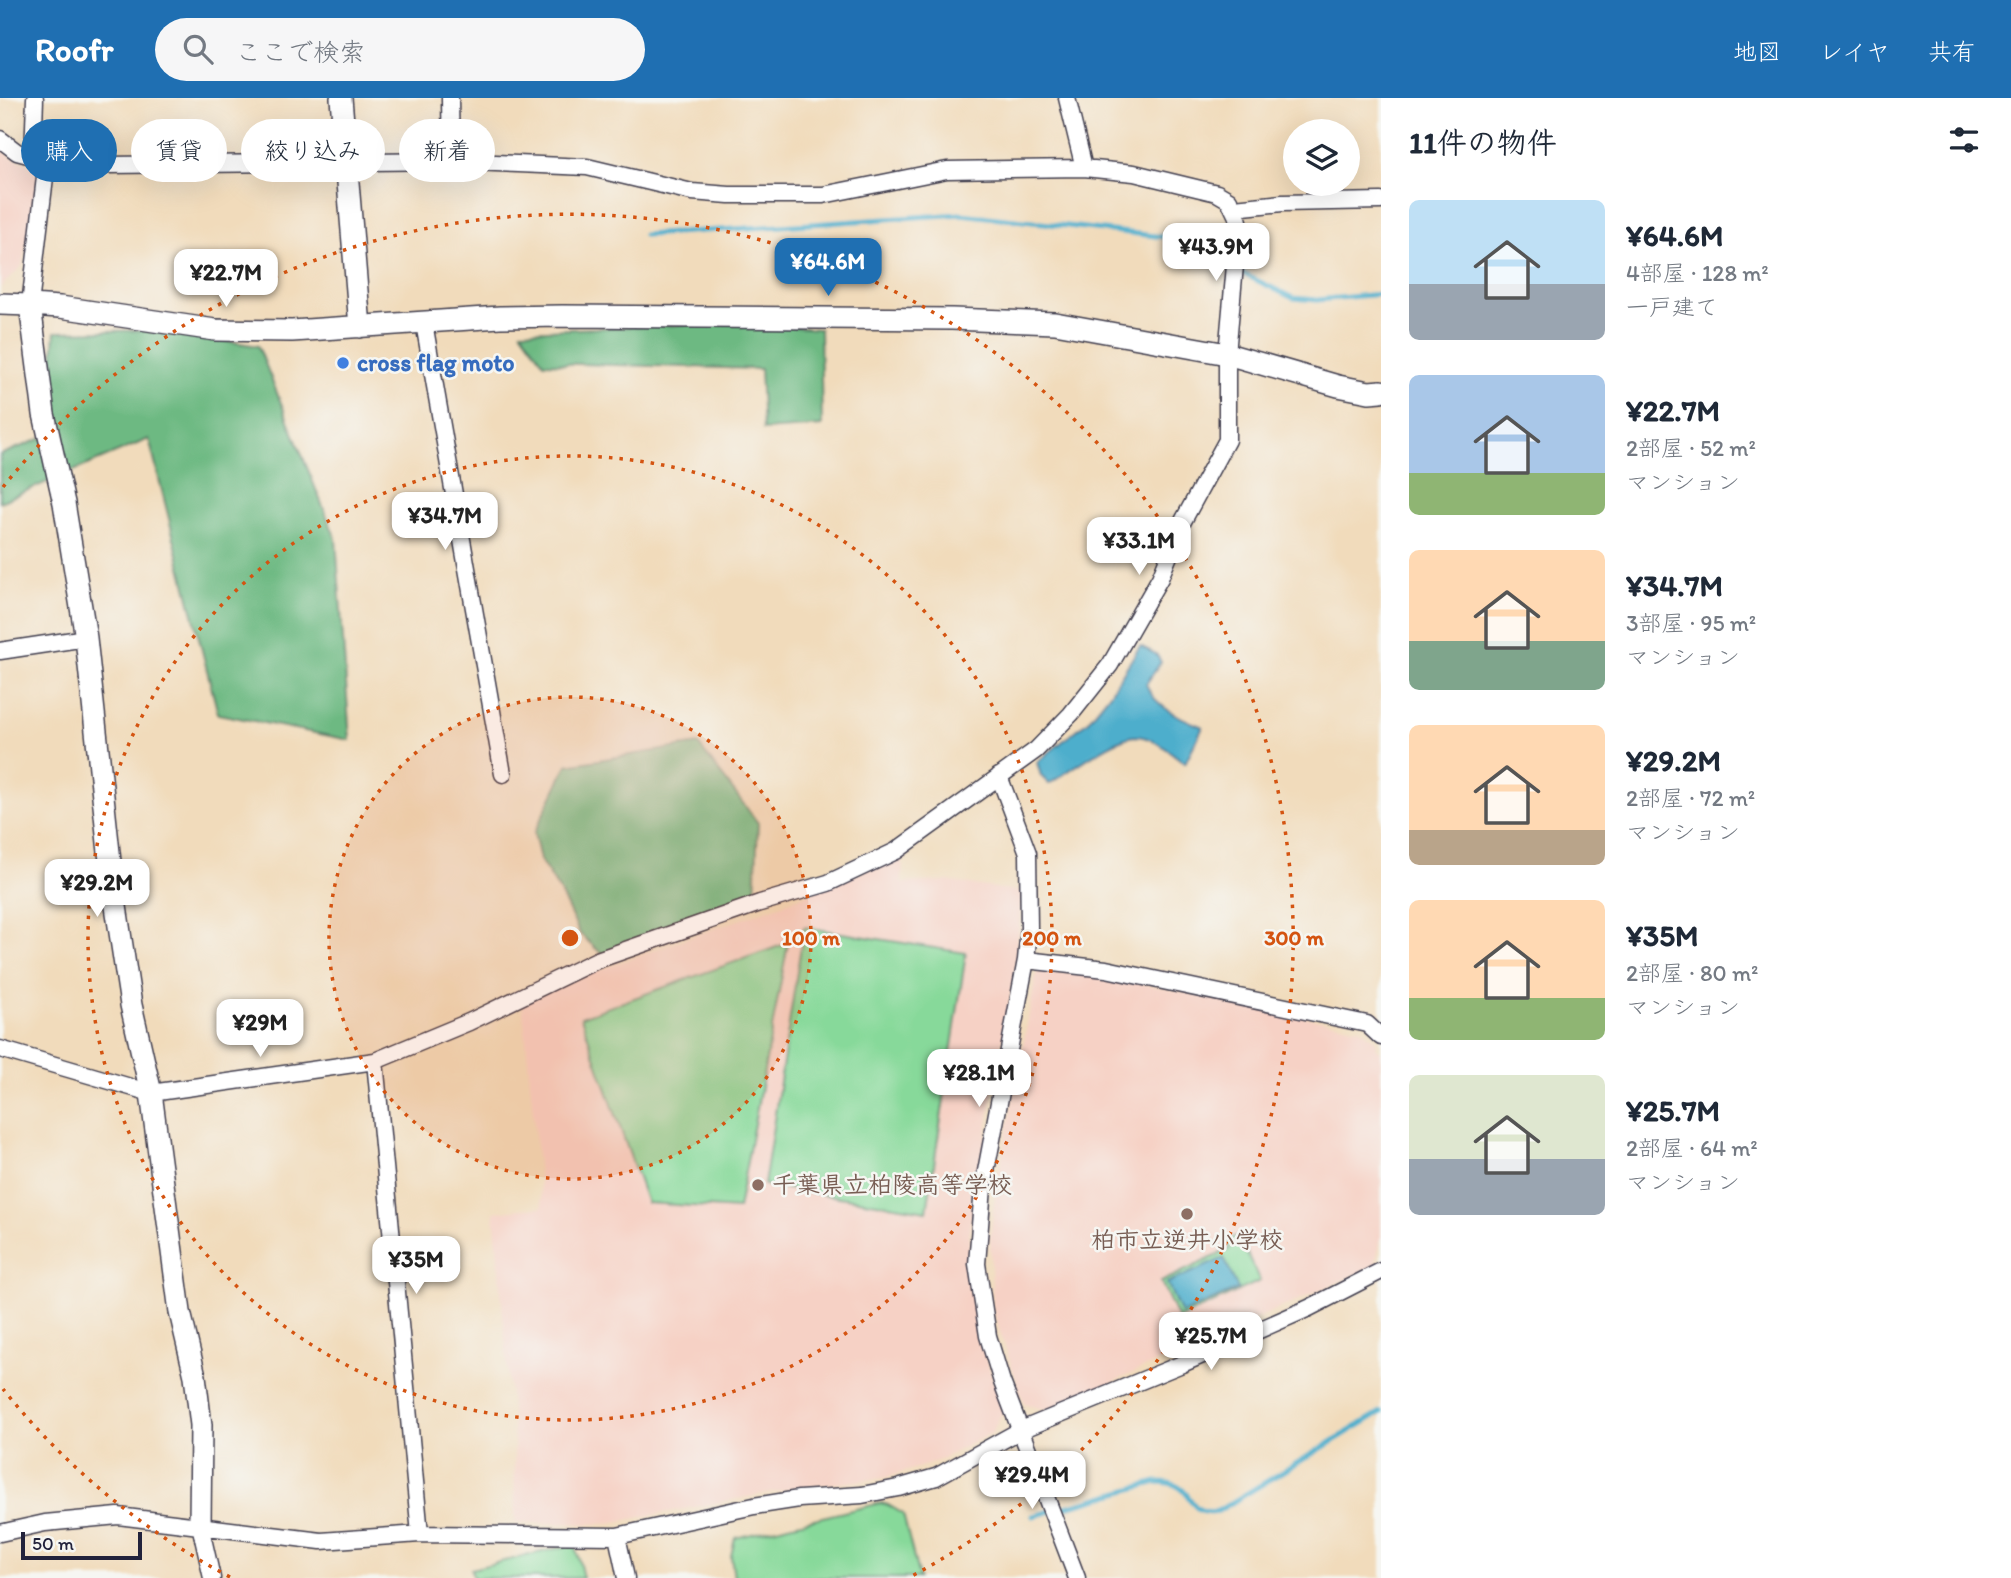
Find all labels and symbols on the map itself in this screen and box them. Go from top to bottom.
pin: ¥43.9M [1159,223,1273,283]
pin: ¥64.6M [771,238,885,298]
pin: ¥22.7M [169,250,283,309]
place label: cross flag moto [357,348,515,378]
marker: cross flag moto [335,355,351,371]
pin: ¥34.7M [388,492,502,552]
pin: ¥33.1M [1082,518,1196,577]
pin: ¥29.2M [40,860,154,919]
text: 100 m [782,925,840,950]
text: 200 m [1022,925,1082,950]
text: 300 m [1264,925,1324,950]
centre of rings [558,926,582,950]
pin: ¥29M [219,1000,301,1059]
pin: ¥28.1M [922,1049,1036,1109]
place label: 千葉県立柏陵高等学校 [772,1170,1012,1199]
marker: 千葉県立柏陵高等学校 [750,1177,766,1193]
marker: 柏市立逆井小学校 [1179,1206,1195,1222]
place label: 柏市立逆井小学校 [1091,1225,1283,1254]
pin: ¥35M [375,1236,457,1296]
pin: ¥25.7M [1154,1312,1268,1372]
pin: ¥29.4M [975,1452,1089,1511]
scale bar [21,1529,142,1561]

